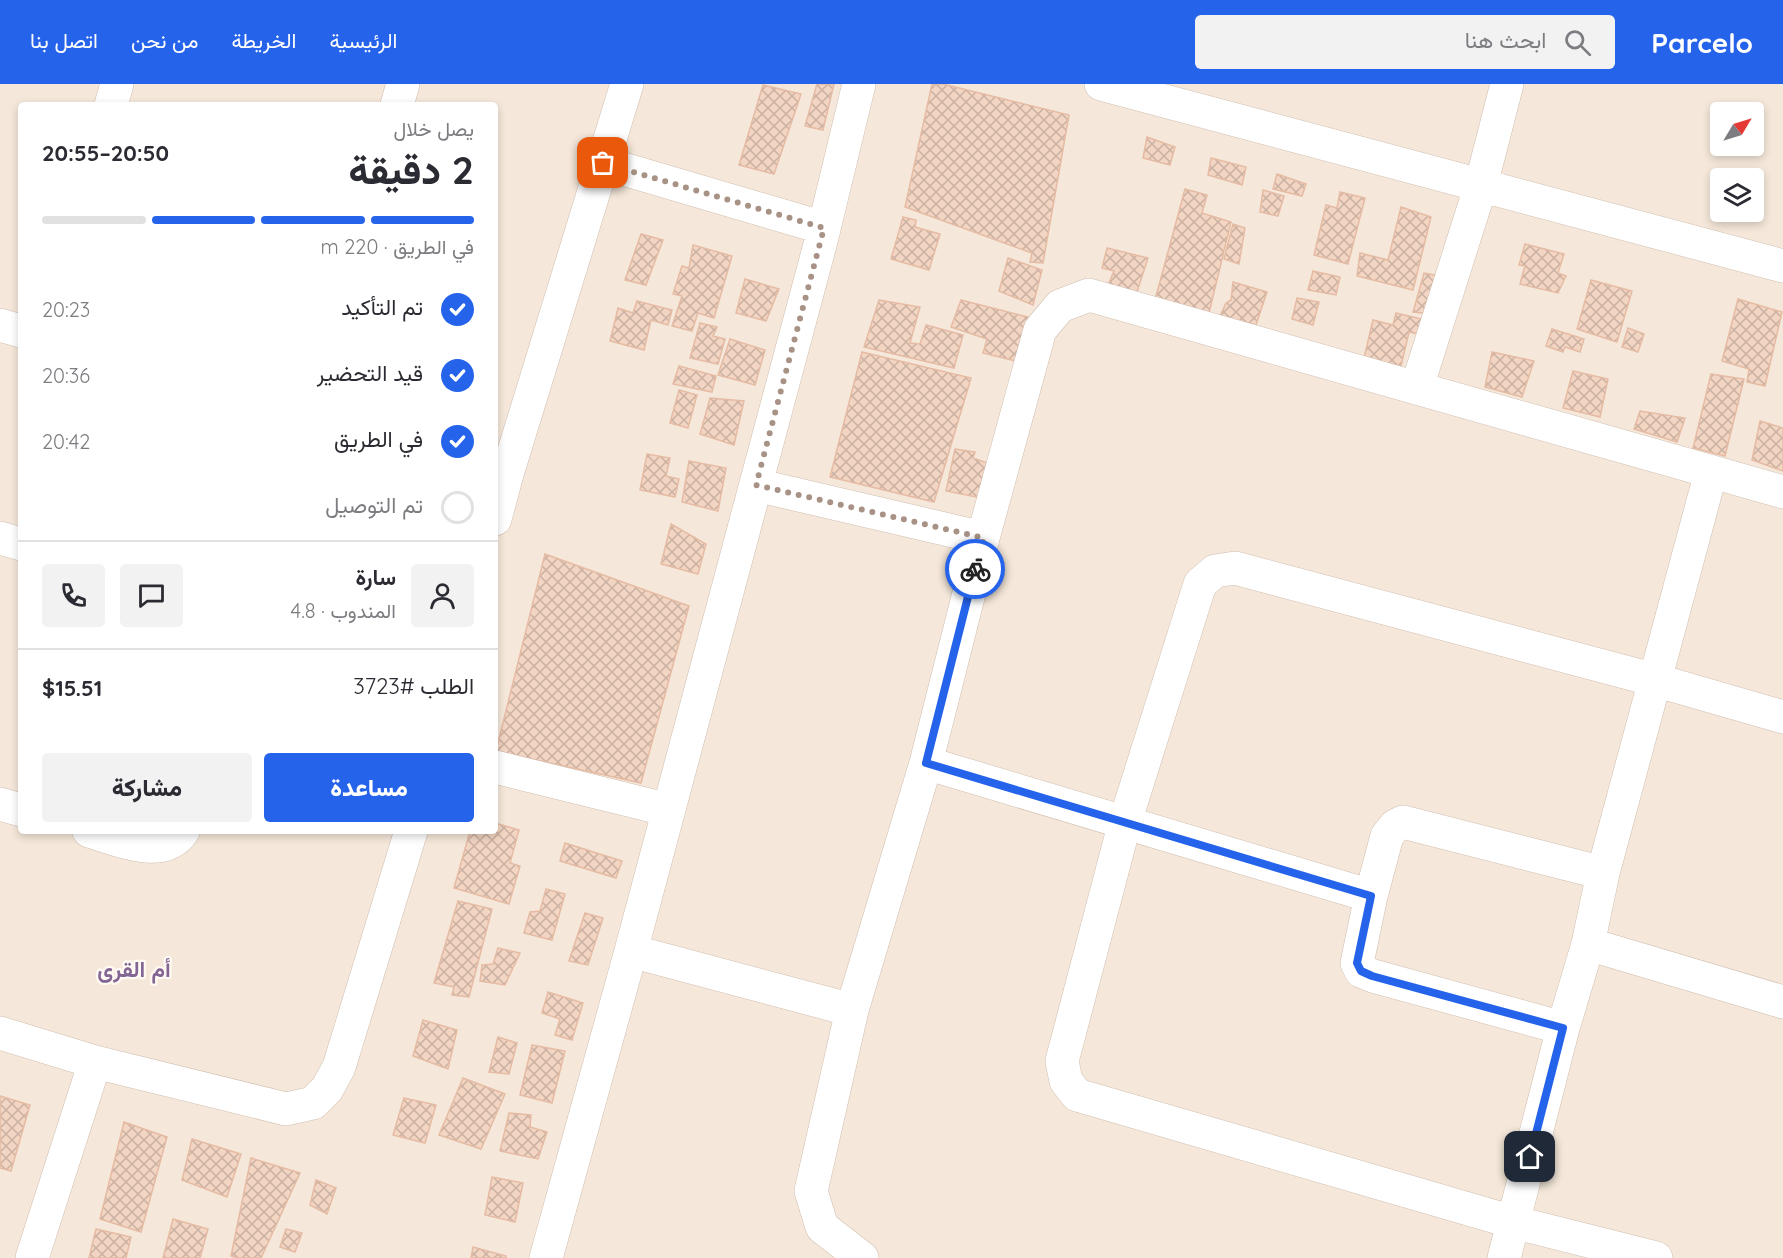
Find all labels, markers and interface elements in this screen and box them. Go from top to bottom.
search box [1195,15,1615,69]
text: Parcelo [1651,25,1753,60]
text: ابحث هنا [1465,26,1546,54]
icon: search [1561,26,1594,59]
text: اتصل بنا [30,27,98,53]
text: من نحن [131,27,198,53]
text: الخريطة [231,27,296,53]
text: الرئيسية [329,27,397,53]
north arrow [1710,102,1764,156]
map controls [1710,102,1764,222]
text: يصل خلال [393,116,474,141]
pin [577,137,628,188]
text: 20:50–20:55 [42,139,169,167]
text: 2 دقيقة [349,145,474,194]
icon: bag [586,146,619,179]
button: layers [1710,168,1764,222]
text: في الطريق · 220 m [321,234,474,259]
text: تم التأكيد [341,293,423,321]
icon: check [441,293,474,326]
text: 20:23 [42,297,90,322]
text: قيد التحضير [317,359,423,387]
icon: check [441,359,474,392]
text: 20:36 [42,363,90,388]
text: في الطريق [334,425,423,453]
icon: check [441,425,474,458]
text: 20:42 [42,429,90,454]
text: تم التوصيل [325,491,423,519]
courier [945,539,1005,599]
icon: bike [959,553,992,586]
text: سارة [355,563,396,591]
button: phone [42,564,105,627]
button: chat [120,564,183,627]
button: person [411,564,474,627]
text: المندوب · 4.8 [291,598,396,623]
text: الطلب #3723 [353,672,474,700]
text: $15.51 [42,674,102,702]
button: مشاركة [42,753,252,822]
button: مساعدة [264,753,474,822]
district label: أم القرى [97,955,171,984]
pin [1504,1131,1555,1182]
icon: home [1513,1140,1546,1173]

